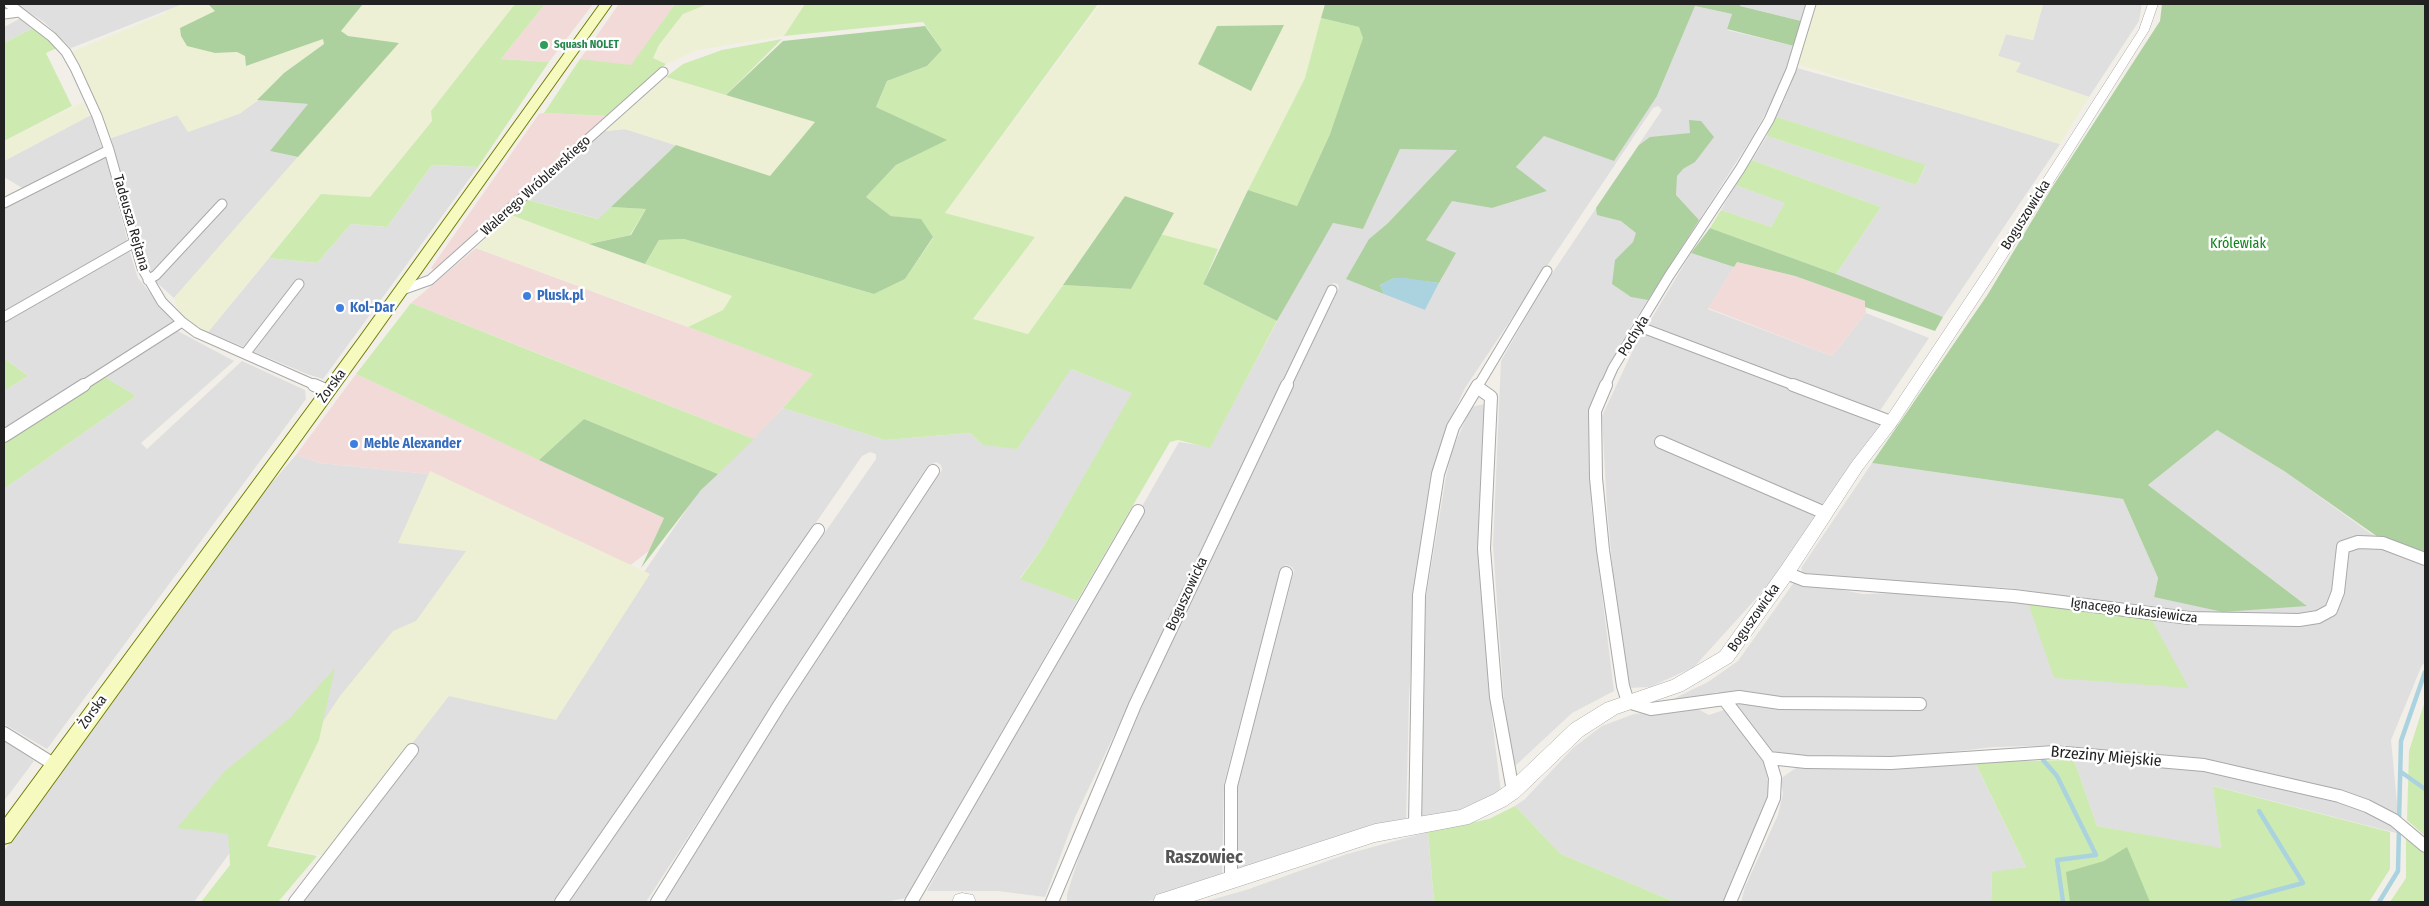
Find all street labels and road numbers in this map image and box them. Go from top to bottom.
street label: Walerego Wróblewskiego [478,132,594,240]
street label: Tadeusza Rejtana [109,173,153,273]
street label: Boguszowicka [1998,177,2054,253]
street label: Pochyła [1615,313,1653,359]
street label: Żorska [314,366,350,406]
street label: Boguszowicka [1163,554,1211,634]
street label: Boguszowicka [1724,581,1784,655]
street label: Ignacego Łukasiewicza [2069,595,2199,627]
street label: Żorska [75,692,111,732]
street label: Brzeziny Miejskie [2050,743,2162,771]

